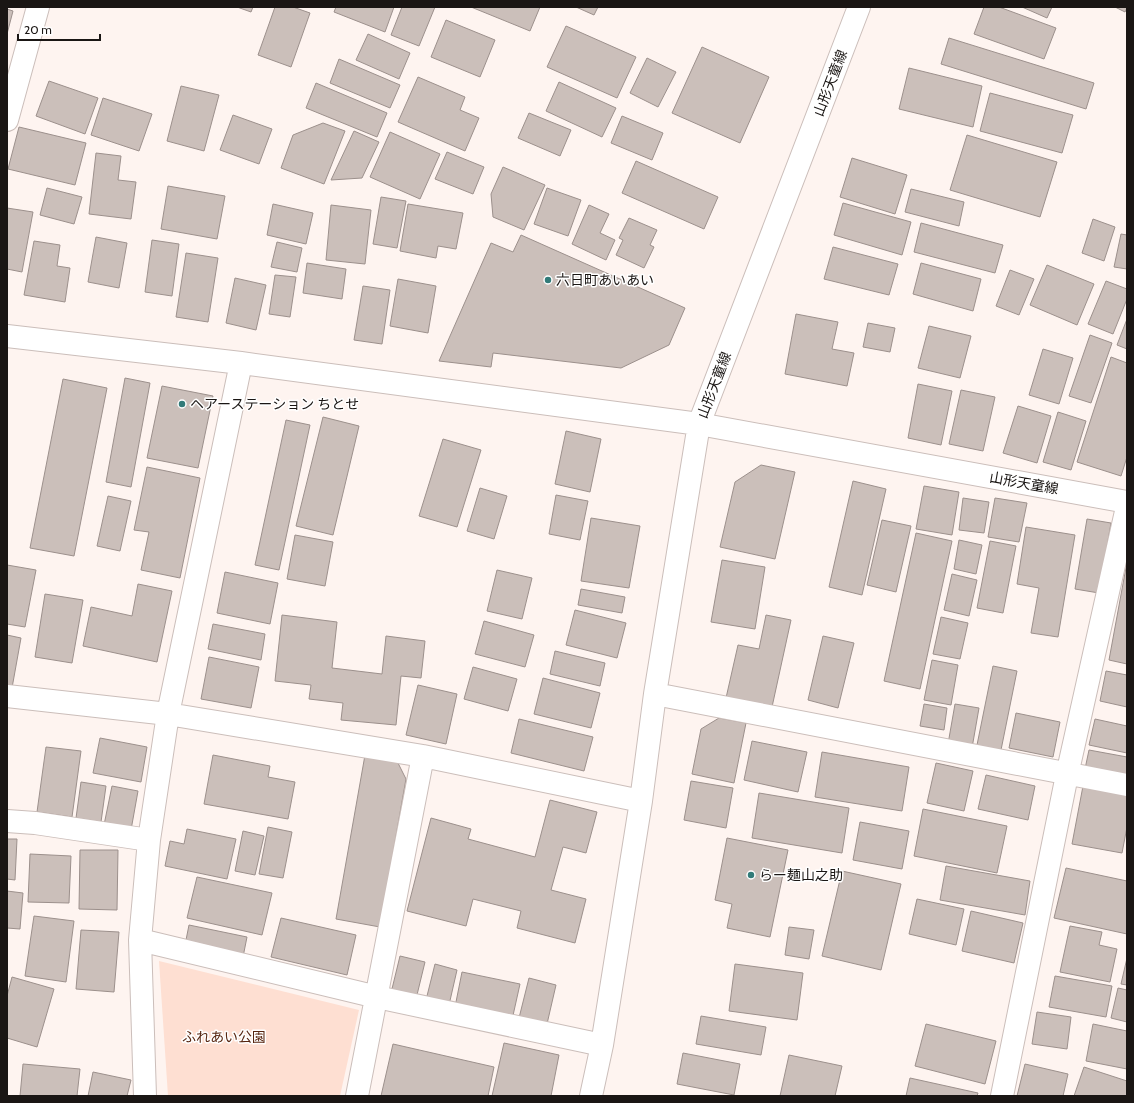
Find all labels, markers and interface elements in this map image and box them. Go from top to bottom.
scale bar [18,16,100,42]
text: 20 m [24,22,52,37]
street label: 山形天童線 [809,47,851,119]
place label: 六日町あいあい [556,271,654,289]
marker: 六日町あいあい [543,275,553,285]
street label: 山形天童線 [693,349,735,421]
place label: ヘアーステーション ちとせ [190,395,359,413]
marker: ヘアーステーション ちとせ [177,399,187,409]
street label: 山形天童線 [988,468,1060,498]
place label: らー麺山之助 [759,866,843,884]
marker: らー麺山之助 [746,870,756,880]
park label: ふれあい公園 [182,1028,266,1046]

